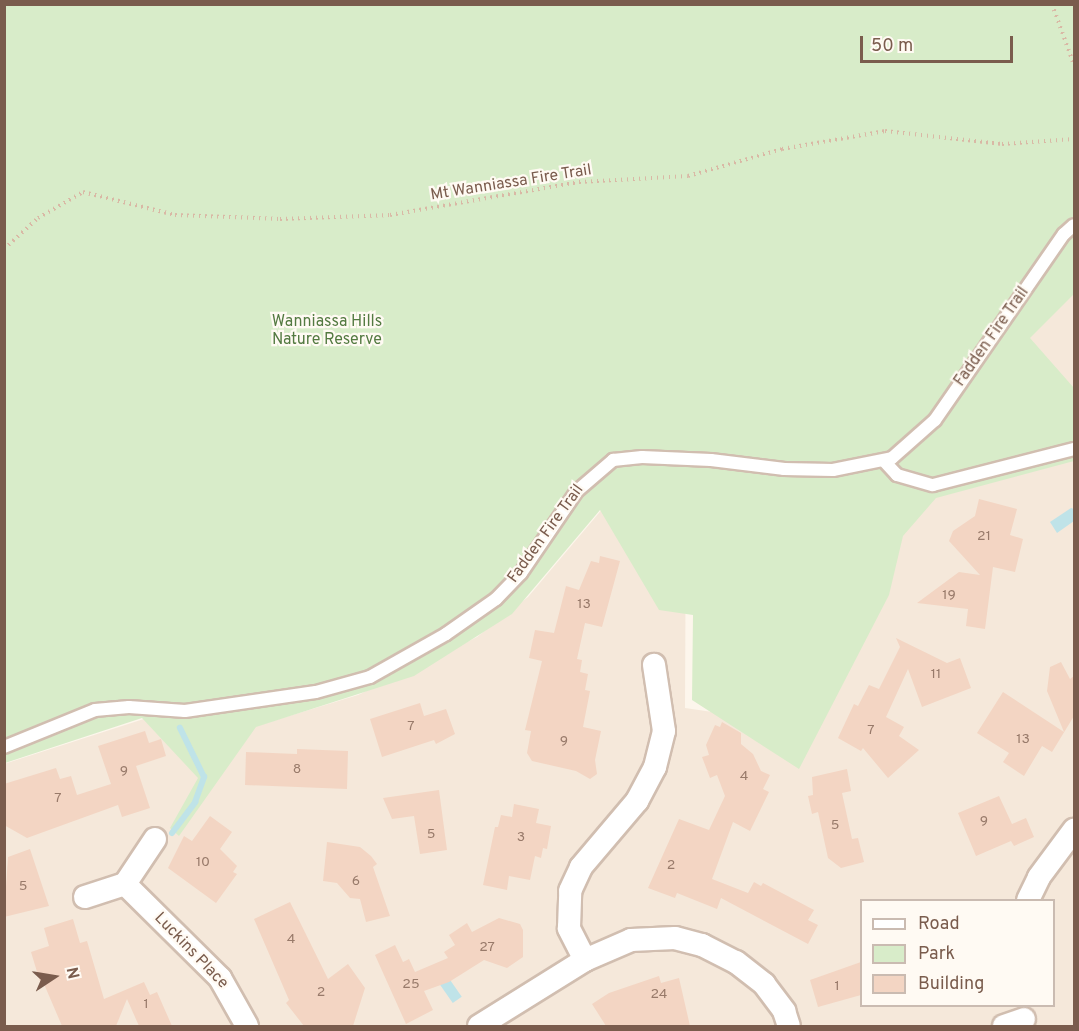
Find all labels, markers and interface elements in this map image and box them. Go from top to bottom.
scale bar [863,24,1016,62]
text: 50 m [871,35,913,58]
street label: Mt Wanniassa Fire Trail [429,161,593,205]
street label: Fadden Fire Trail [950,283,1034,391]
park label: Wanniassa Hills Nature Reserve [272,312,382,350]
street label: Fadden Fire Trail [504,481,588,587]
house number: 21 [977,529,991,545]
house number: 19 [942,588,956,604]
house number: 13 [577,597,591,613]
house number: 11 [931,667,941,683]
house number: 7 [407,719,415,735]
house number: 7 [867,723,875,739]
house number: 13 [1016,732,1030,748]
house number: 9 [560,734,568,750]
house number: 8 [293,762,301,778]
house number: 9 [120,764,128,780]
house number: 4 [740,769,748,785]
house number: 7 [54,791,62,807]
house number: 9 [980,814,988,830]
house number: 5 [831,818,839,834]
house number: 5 [427,827,435,843]
house number: 3 [517,830,525,846]
house number: 10 [196,855,210,871]
house number: 2 [667,858,675,874]
house number: 6 [352,874,360,890]
house number: 5 [19,879,27,895]
legend [860,899,1055,1007]
street label: Luckins Place [150,909,232,993]
text: Road [918,913,960,936]
house number: 4 [287,932,295,948]
house number: 27 [479,940,495,956]
text: Park [918,943,955,966]
north arrow [24,947,84,1007]
text: N [61,966,83,981]
text: Building [918,973,984,996]
house number: 25 [402,977,420,993]
house number: 1 [834,979,840,995]
house number: 2 [317,985,325,1001]
house number: 24 [650,987,668,1003]
house number: 1 [143,997,149,1013]

